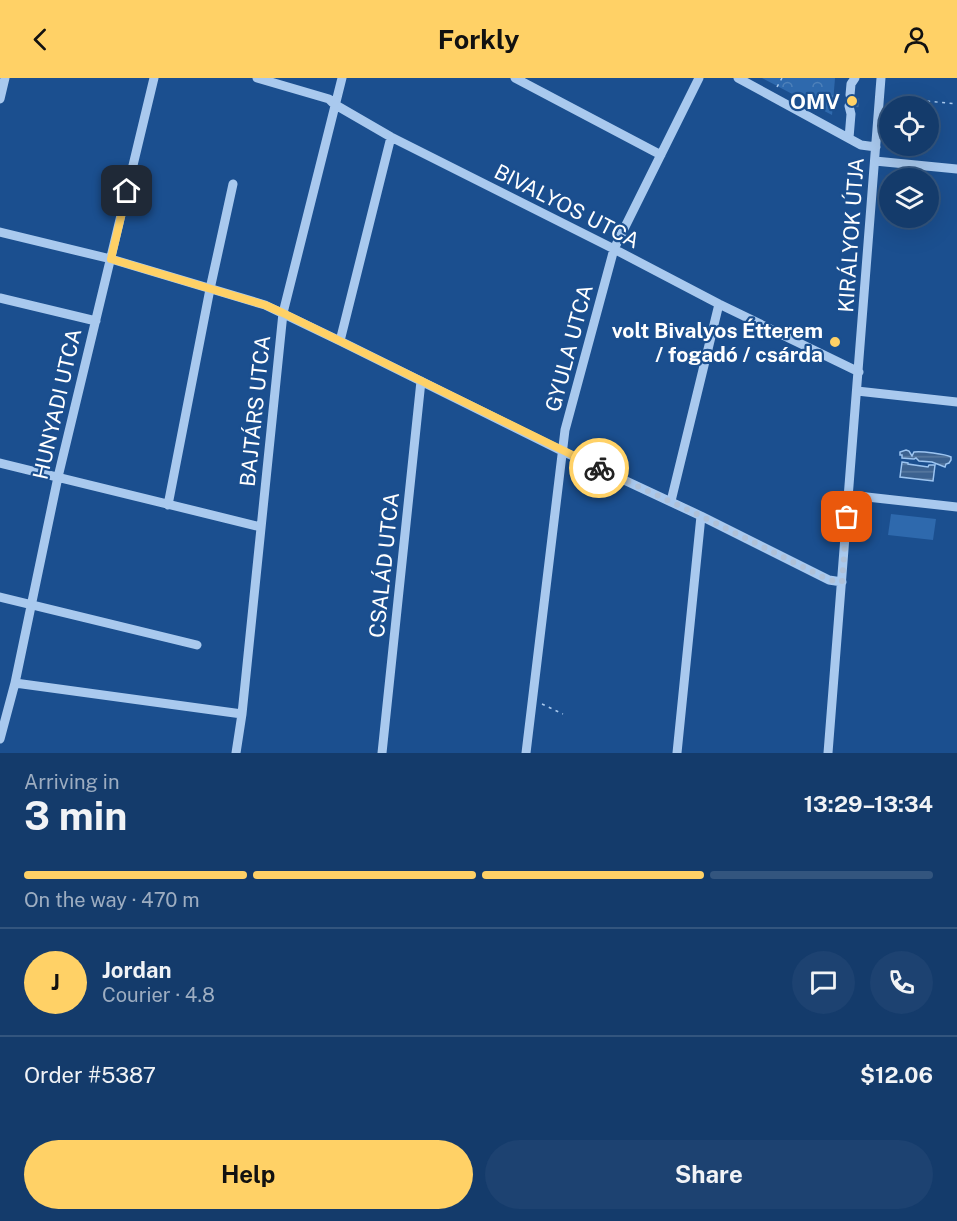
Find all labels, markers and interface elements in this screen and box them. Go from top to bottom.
icon: back [24,23,57,56]
text: Forkly [438,23,519,55]
icon: person [900,23,933,56]
place label: OMV [790,89,840,114]
marker: OMV [845,94,859,108]
map controls [879,96,939,228]
button: locate [879,96,939,156]
street label: KIRÁLYOK ÚTJA [833,157,869,313]
street label: BIVALYOS UTCA [490,159,644,253]
pin [101,165,152,216]
button: layers [879,168,939,228]
icon: home [110,174,143,207]
street label: GYULA UTCA [540,282,598,414]
place label: volt Bivalyos Étterem / fogadó / csárda [612,318,823,367]
street label: HUNYADI UTCA [27,326,87,482]
street label: BAJTÁRS UTCA [235,334,275,488]
marker: volt Bivalyos Étterem / fogadó / csárda [828,335,842,349]
courier [569,438,629,498]
icon: bike [583,452,616,485]
street label: CSALÁD UTCA [364,491,404,639]
pin [821,491,872,542]
icon: bag [830,500,863,533]
text: Arriving in [24,770,119,794]
text: 13:29–13:34 [804,791,933,817]
text: 3 min [24,793,127,839]
text: On the way · 470 m [24,888,200,912]
button: chat [792,951,855,1014]
button: phone [870,951,933,1014]
text: Jordan [102,957,171,983]
text: J [51,969,60,995]
text: Courier · 4.8 [102,983,215,1007]
text: Order #5387 [24,1062,156,1088]
text: $12.06 [860,1062,933,1088]
button: Help [24,1140,473,1209]
button: Share [485,1140,933,1209]

